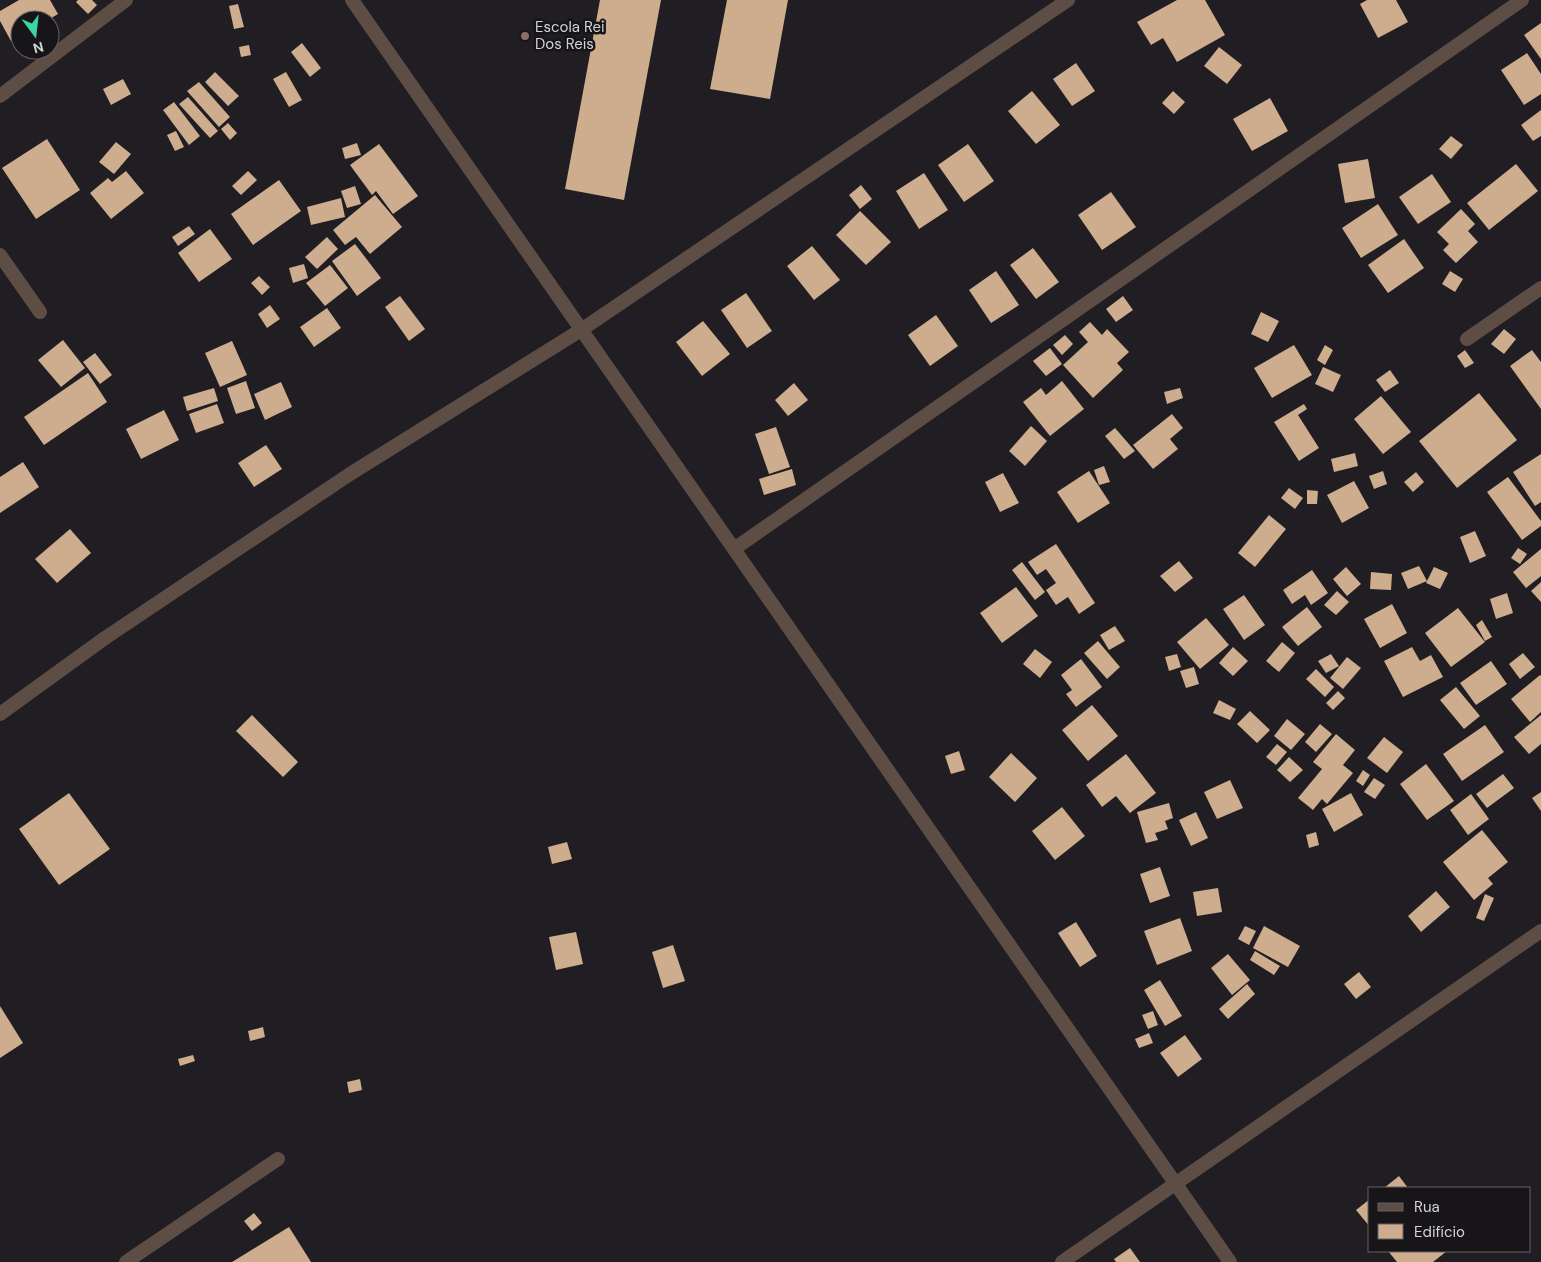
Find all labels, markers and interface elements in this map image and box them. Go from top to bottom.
north arrow [10,10,60,60]
place label: Escola Rei Dos Reis [535,17,605,54]
marker: Escola Rei Dos Reis [519,30,531,42]
text: N [31,38,46,58]
legend [1368,1187,1531,1252]
text: Rua [1414,1197,1440,1217]
text: Edifício [1414,1222,1465,1242]

